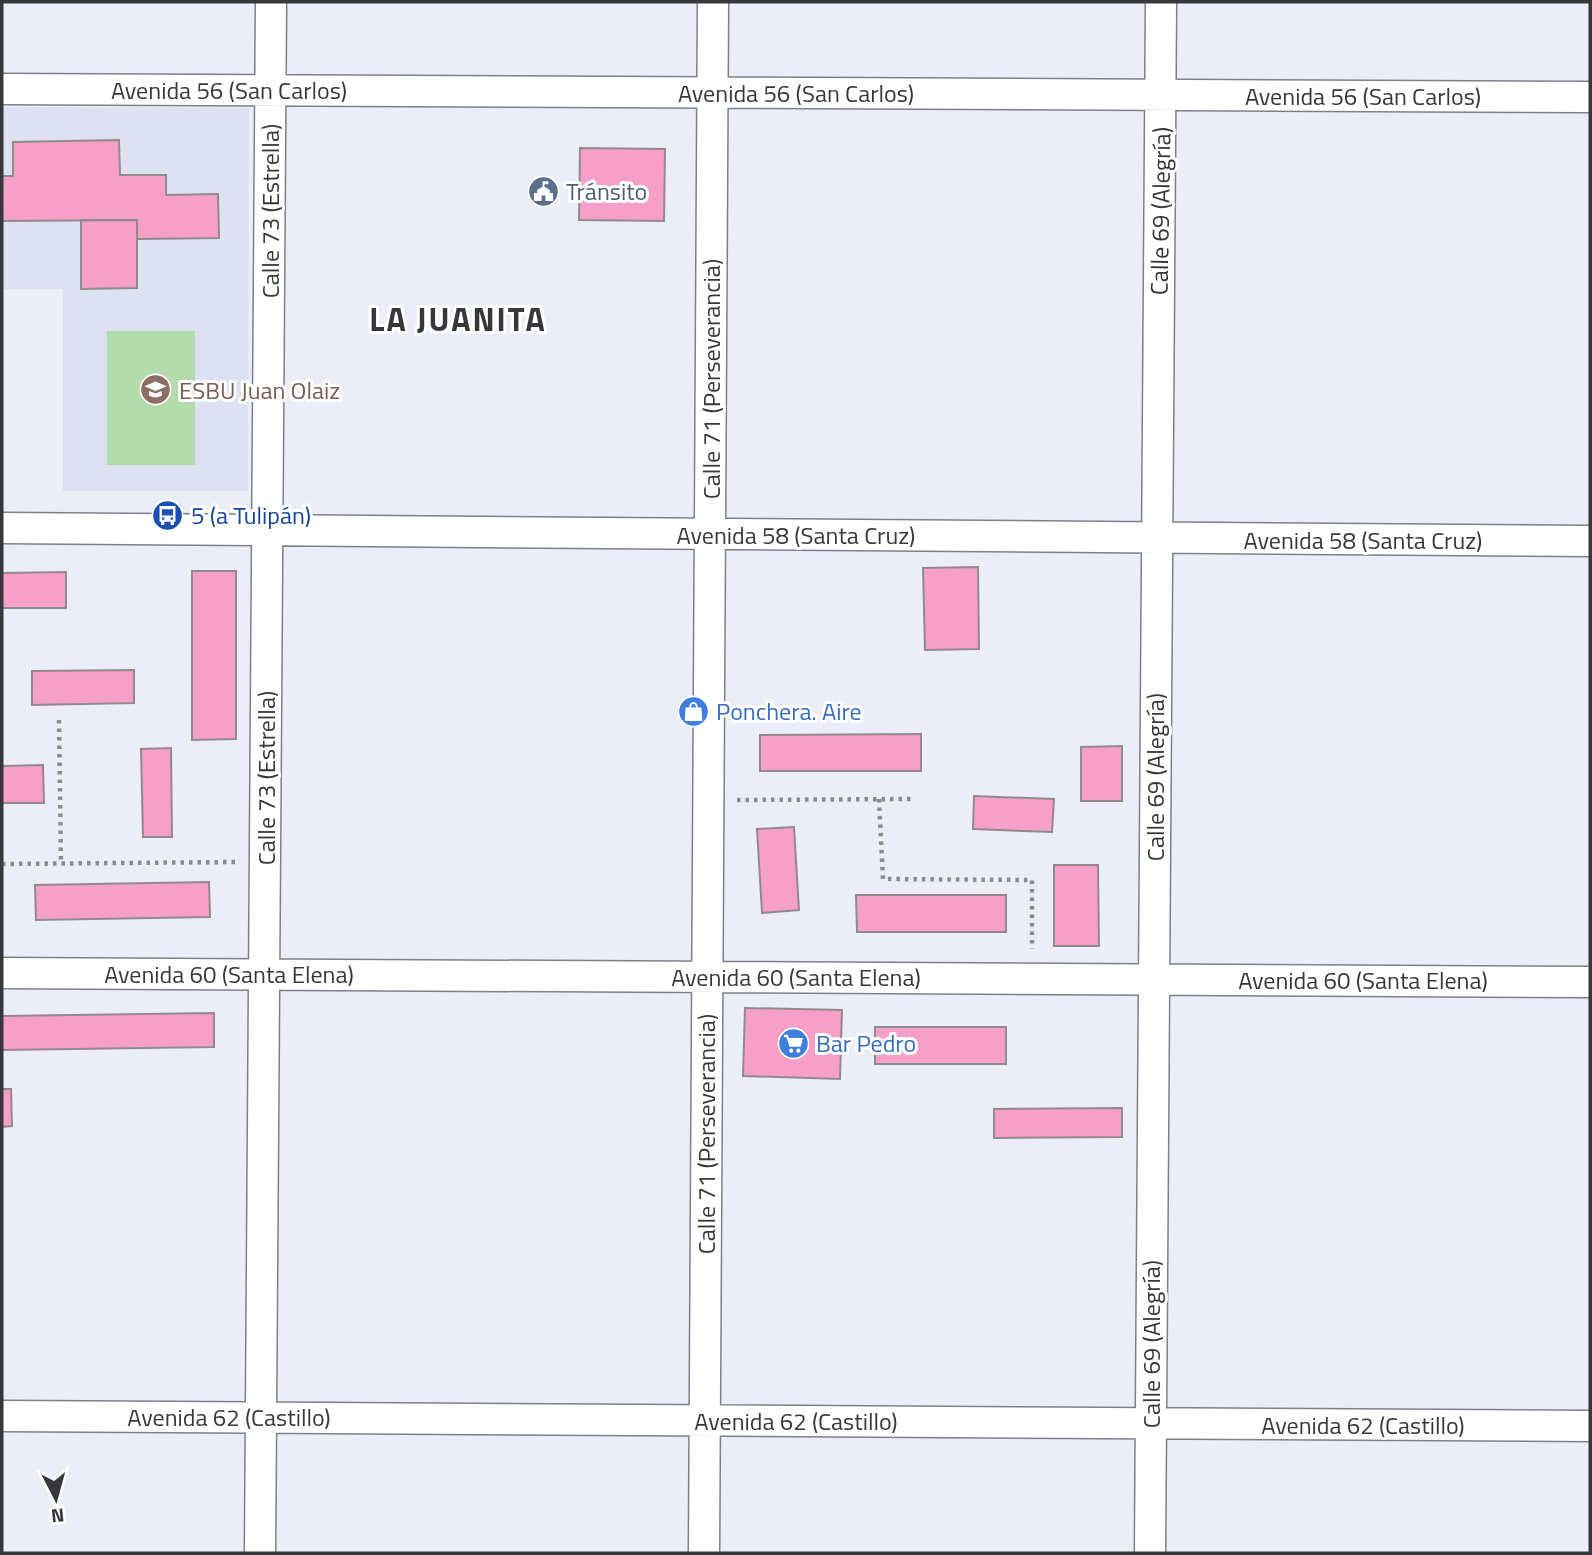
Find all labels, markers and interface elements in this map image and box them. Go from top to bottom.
street label: Avenida 56 (San Carlos) [111,72,347,108]
street label: Avenida 56 (San Carlos) [678,75,914,111]
street label: Avenida 56 (San Carlos) [1245,78,1481,114]
street label: Calle 73 (Estrella) [252,124,288,298]
street label: Calle 69 (Alegría) [1141,127,1179,295]
place label: Tránsito [566,173,647,209]
public building icon: Tránsito [526,174,560,208]
street label: Calle 71 (Perseverancia) [693,259,729,499]
district label: LA JUANITA [369,295,547,343]
place label: ESBU Juan Olaiz [179,372,340,408]
school or university icon: ESBU Juan Olaiz [139,373,173,407]
place label: 5 (a Tulipán) [191,497,311,533]
bus stop icon: 5 (a Tulipán) [151,498,185,532]
street label: Avenida 58 (Santa Cruz) [677,517,915,553]
street label: Avenida 58 (Santa Cruz) [1244,522,1482,558]
street label: Calle 73 (Estrella) [248,691,284,865]
place label: Ponchera. Aire [716,693,862,729]
street label: Calle 69 (Alegría) [1137,693,1173,861]
shop icon: Ponchera. Aire [676,694,710,728]
street label: Avenida 60 (Santa Elena) [104,956,354,992]
street label: Avenida 60 (Santa Elena) [671,959,921,995]
street label: Avenida 60 (Santa Elena) [1238,962,1488,998]
street label: Calle 71 (Perseverancia) [688,1014,724,1254]
place label: Bar Pedro [816,1025,916,1061]
supermarket icon: Bar Pedro [776,1026,810,1060]
street label: Calle 69 (Alegría) [1133,1260,1169,1428]
street label: Avenida 62 (Castillo) [127,1399,331,1435]
street label: Avenida 62 (Castillo) [694,1403,898,1439]
street label: Avenida 62 (Castillo) [1261,1407,1465,1443]
north arrow [21,1464,91,1534]
text: N [50,1501,66,1532]

